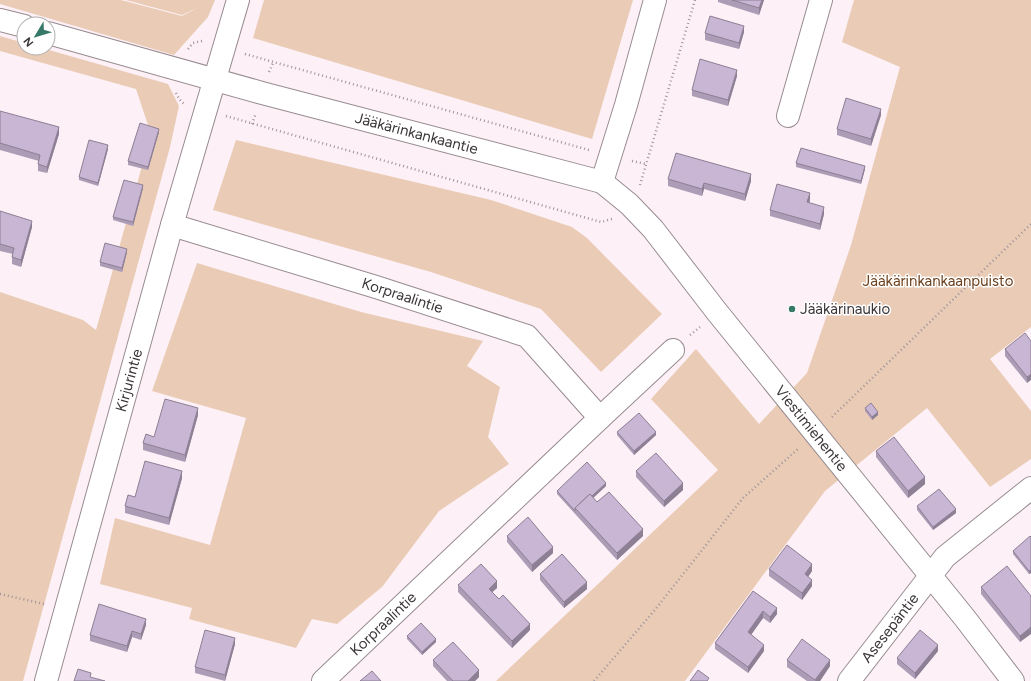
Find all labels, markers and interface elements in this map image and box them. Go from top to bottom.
north arrow [16,16,56,56]
text: N [21,34,36,49]
street label: Jääkärinkankaantie [353,109,480,158]
park label: Jääkärinkankaanpuisto [863,272,1014,290]
street label: Korpraalintie [359,274,445,317]
place label: Jääkärinaukio [800,300,891,318]
marker: Jääkärinaukio [787,304,797,314]
street label: Kirjurintie [112,347,146,414]
street label: Viestimiehentie [771,382,851,475]
street label: Korpraalintie [346,588,420,660]
street label: Asesepäntie [858,590,922,666]

